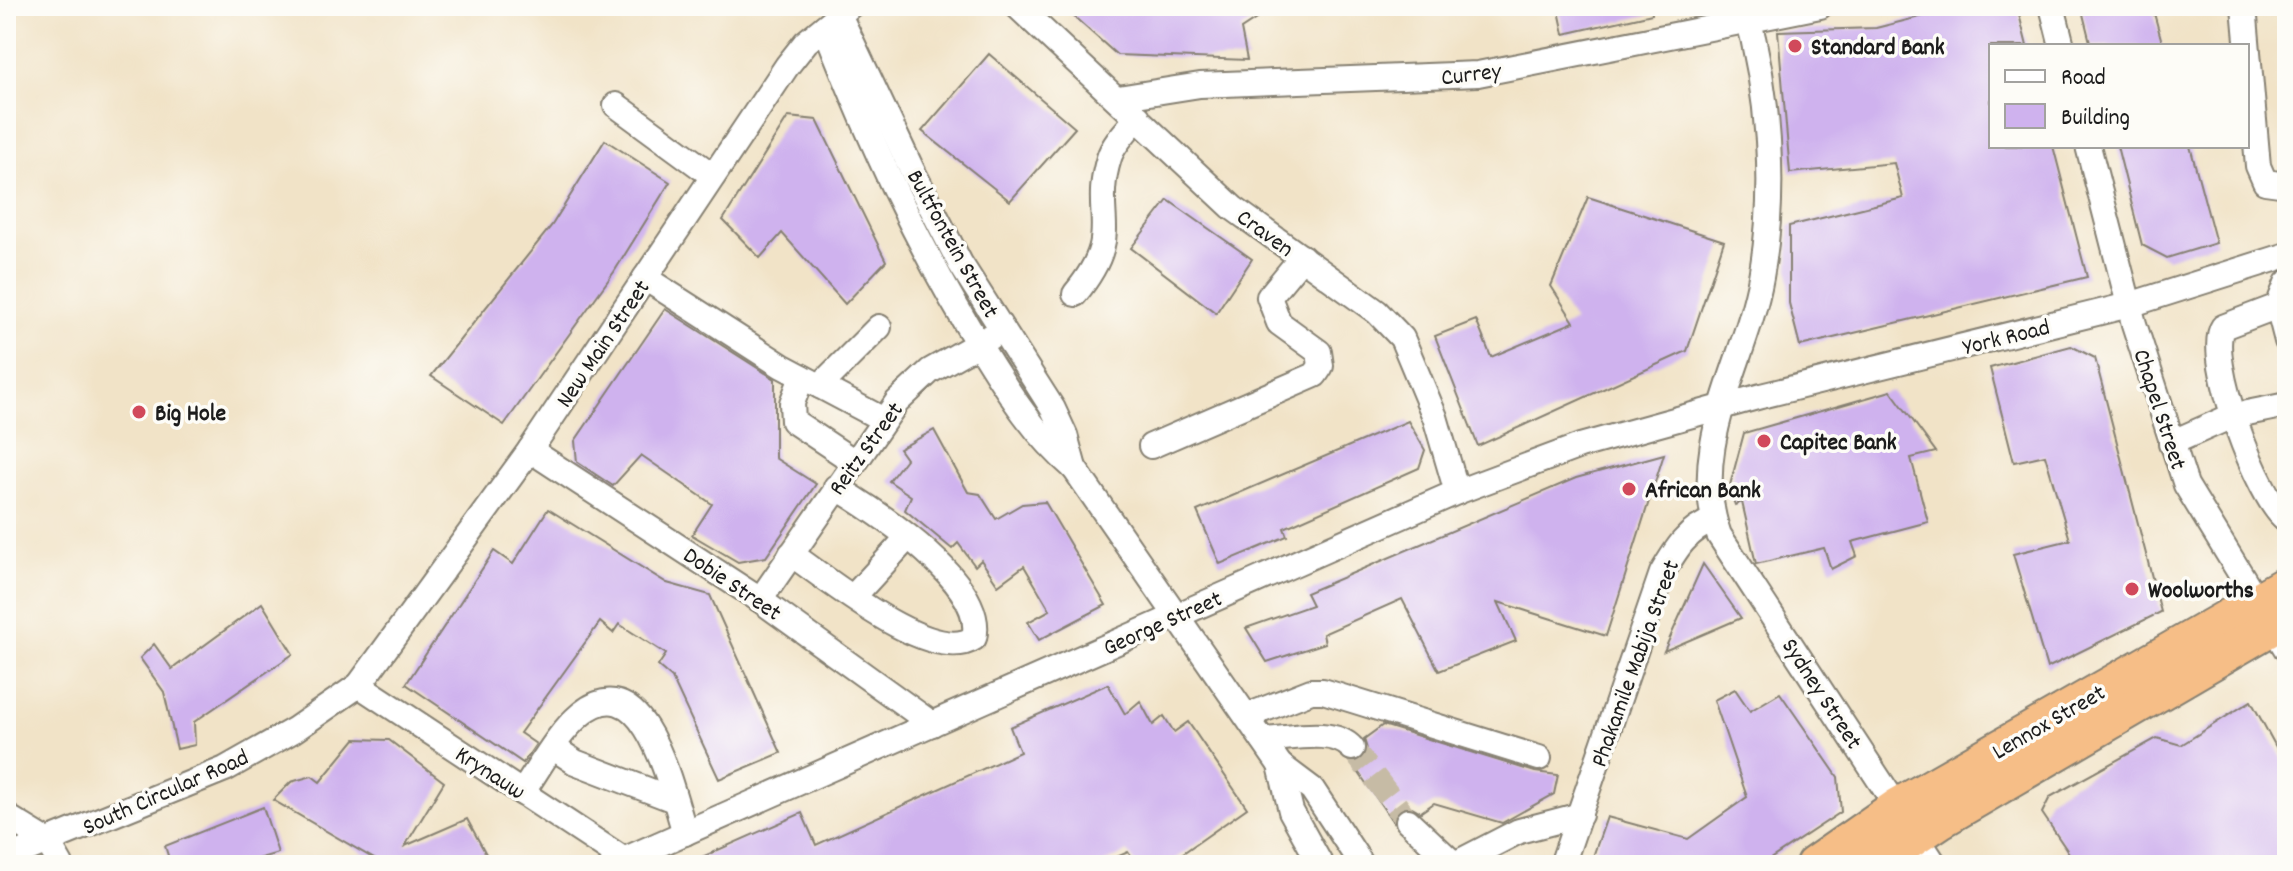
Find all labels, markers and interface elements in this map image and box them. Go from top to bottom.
place label: Standard Bank [1811,32,1945,66]
marker: Standard Bank [1786,37,1804,55]
legend [1989,44,2249,148]
street label: Currey [1439,55,1505,97]
text: Road [2061,62,2106,96]
text: Building [2061,102,2130,136]
street label: Bultfontein Street [896,164,1006,325]
street label: Craven [1228,202,1300,267]
street label: New Main Street [549,274,660,416]
street label: York Road [1960,312,2054,366]
street label: Chapel Street [2123,345,2194,475]
street label: Reitz Street [822,396,913,504]
place label: Big Hole [155,398,226,432]
marker: Big Hole [130,403,148,421]
place label: Capitec Bank [1780,427,1897,461]
marker: Capitec Bank [1755,432,1773,450]
place label: African Bank [1645,475,1761,509]
marker: African Bank [1620,480,1638,498]
street label: Dobie Street [675,540,787,631]
street label: Phakamile Mabija Street [1584,555,1690,772]
place label: Woolworths [2148,575,2254,609]
marker: Woolworths [2123,580,2141,598]
street label: George Street [1098,583,1228,666]
street label: Sydney Street [1772,632,1869,757]
street label: Lennox Street [1986,677,2113,770]
street label: Krynauw [447,739,531,810]
street label: South Circular Road [78,742,255,846]

